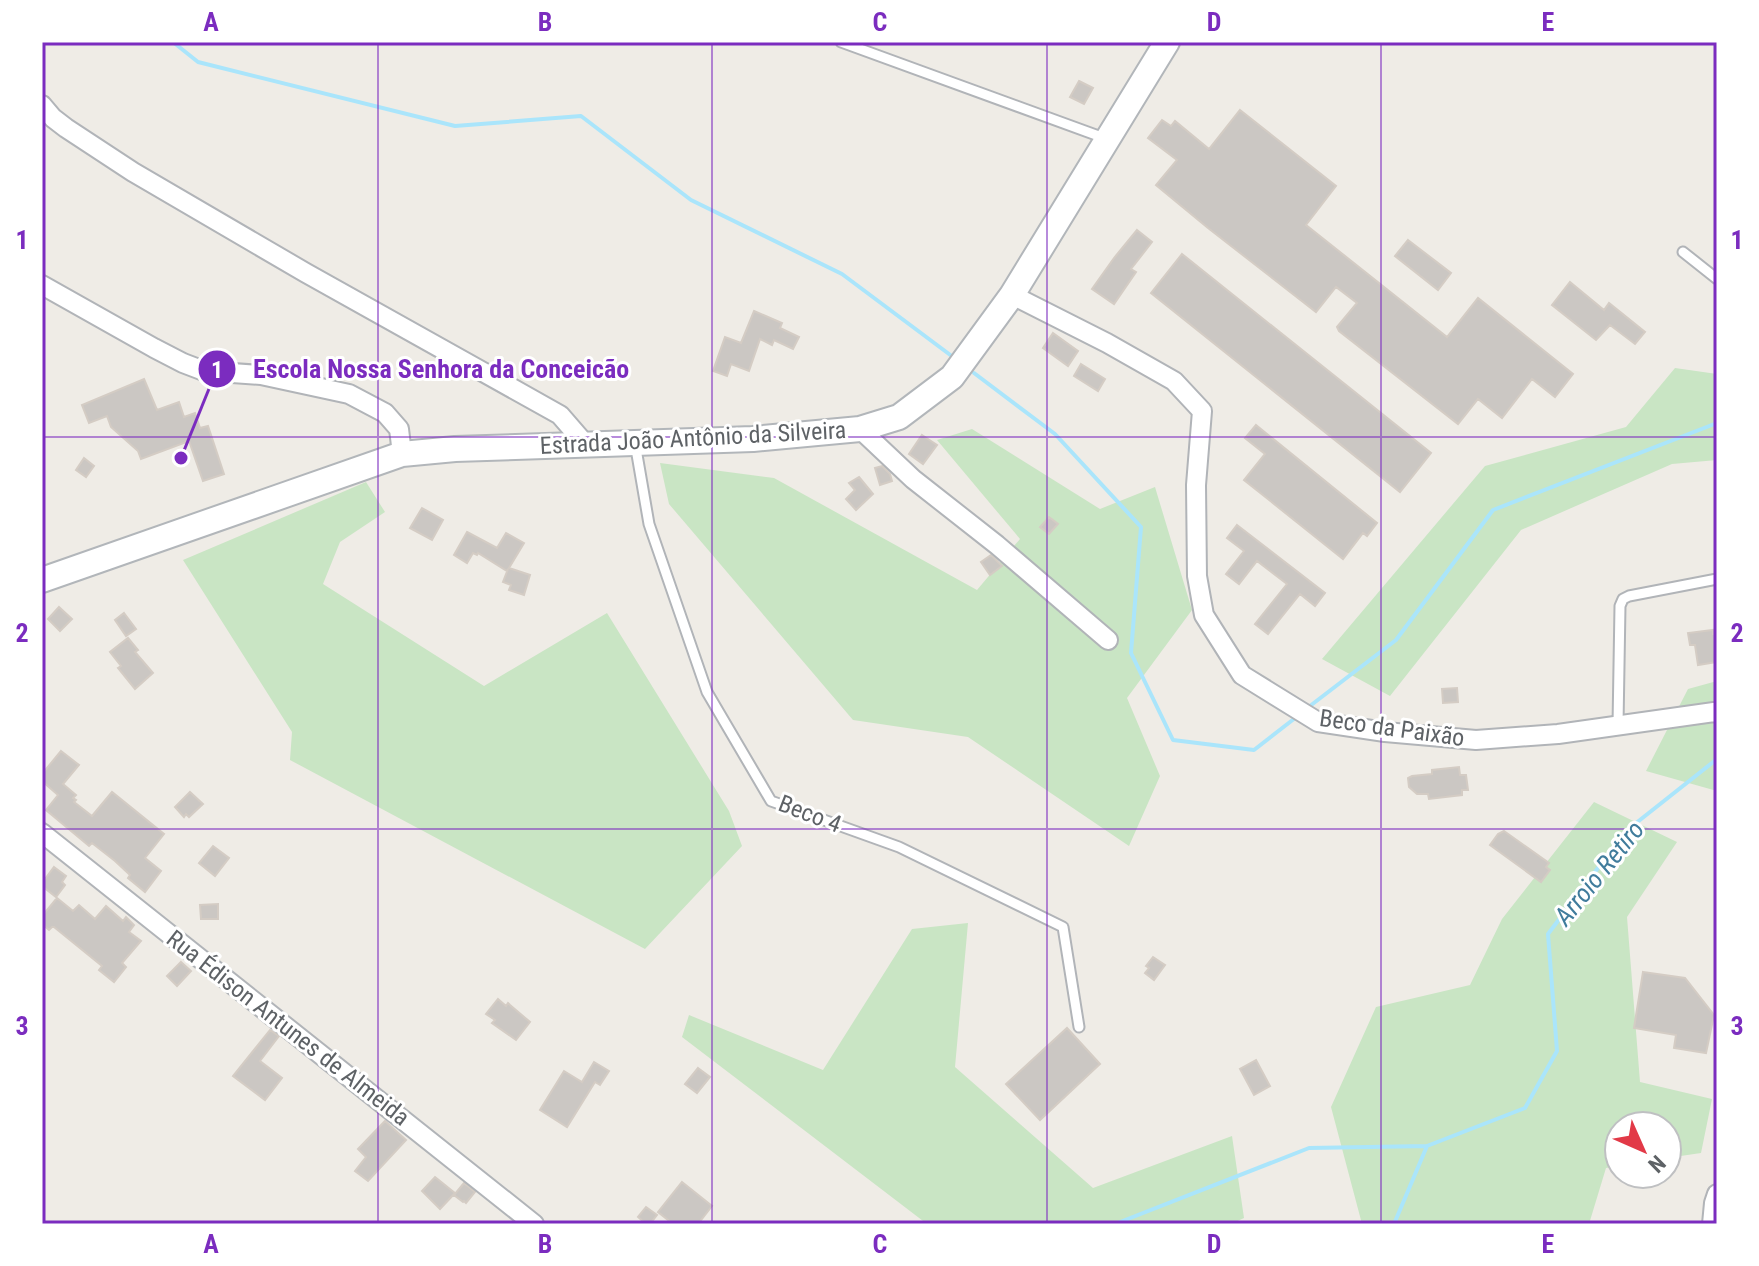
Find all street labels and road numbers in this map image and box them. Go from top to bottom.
street label: Estrada João Antônio da Silveira [539,416,847,460]
street label: Beco da Paixão [1318,704,1466,752]
street label: Beco 4 [775,789,845,839]
street label: Rua Édison Antunes de Almeida [161,925,415,1131]

